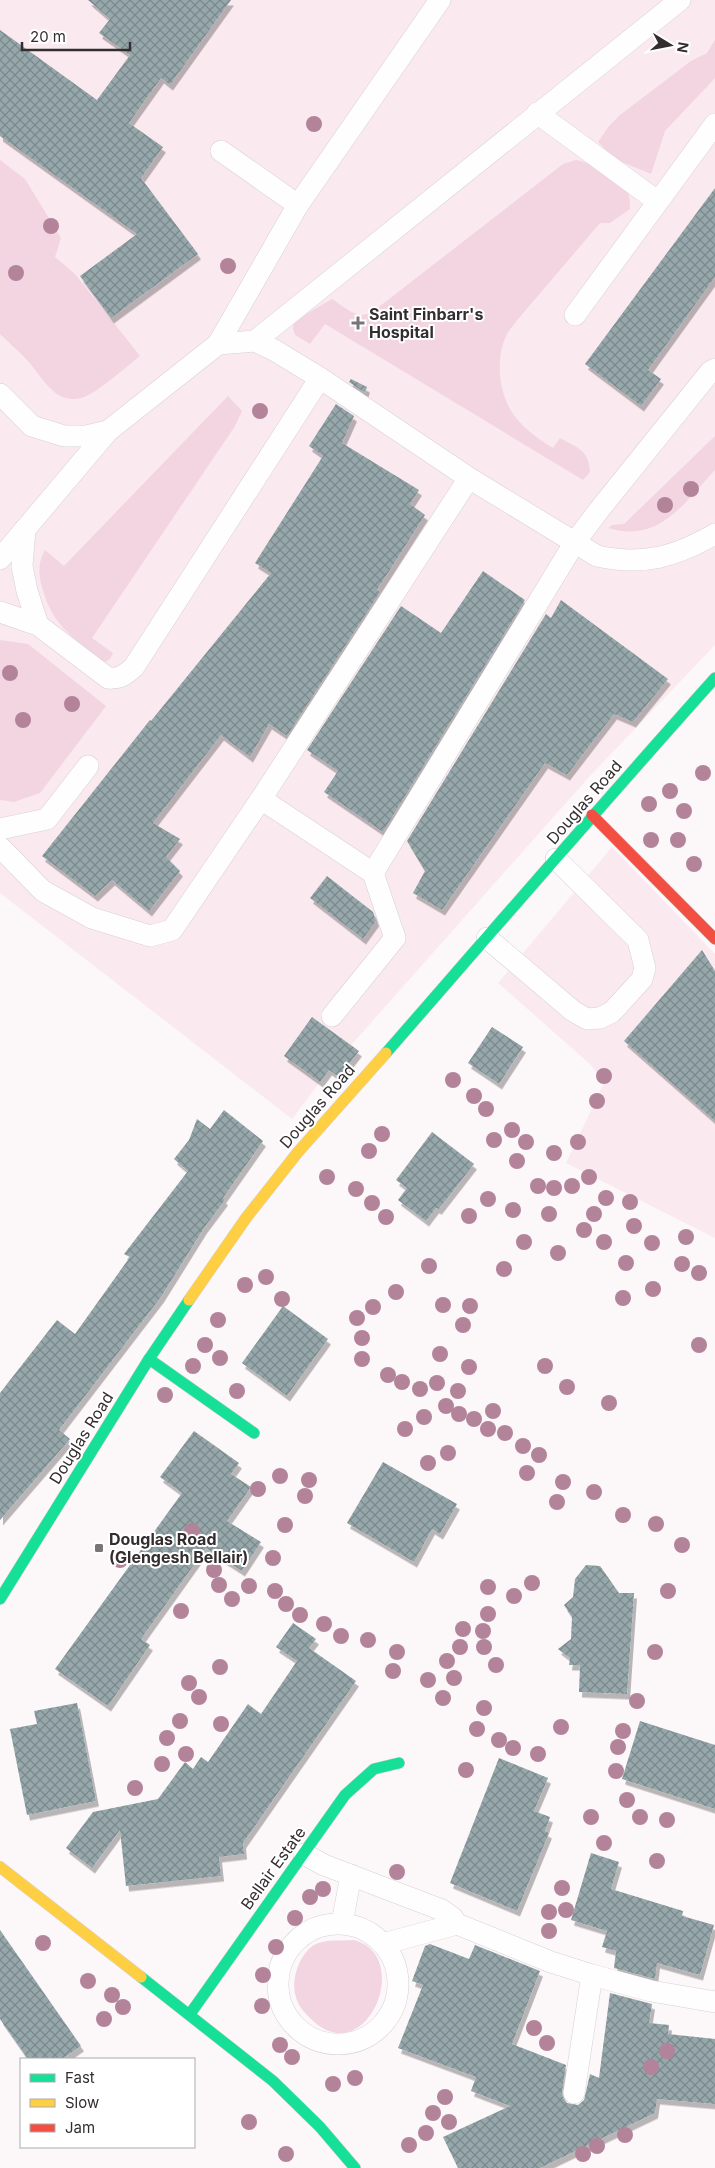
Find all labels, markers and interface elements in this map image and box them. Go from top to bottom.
scale bar [22,20,130,52]
north arrow [645,20,695,70]
text: 20 m [30,27,66,46]
text: N [674,41,693,54]
place label: Saint Finbarr's Hospital [369,304,483,342]
marker: Saint Finbarr's Hospital [351,316,365,330]
street label: Douglas Road [542,756,626,848]
street label: Douglas Road [275,1060,359,1152]
street label: Douglas Road [45,1388,117,1488]
place label: Douglas Road (Glengesh Bellair) [109,1529,248,1567]
marker: Douglas Road (Glengesh Bellair) [93,1542,105,1554]
street label: Bellair Estate [236,1823,310,1913]
legend [20,2058,195,2148]
text: Fast [65,2068,95,2087]
text: Slow [65,2093,99,2112]
text: Jam [65,2118,95,2137]

